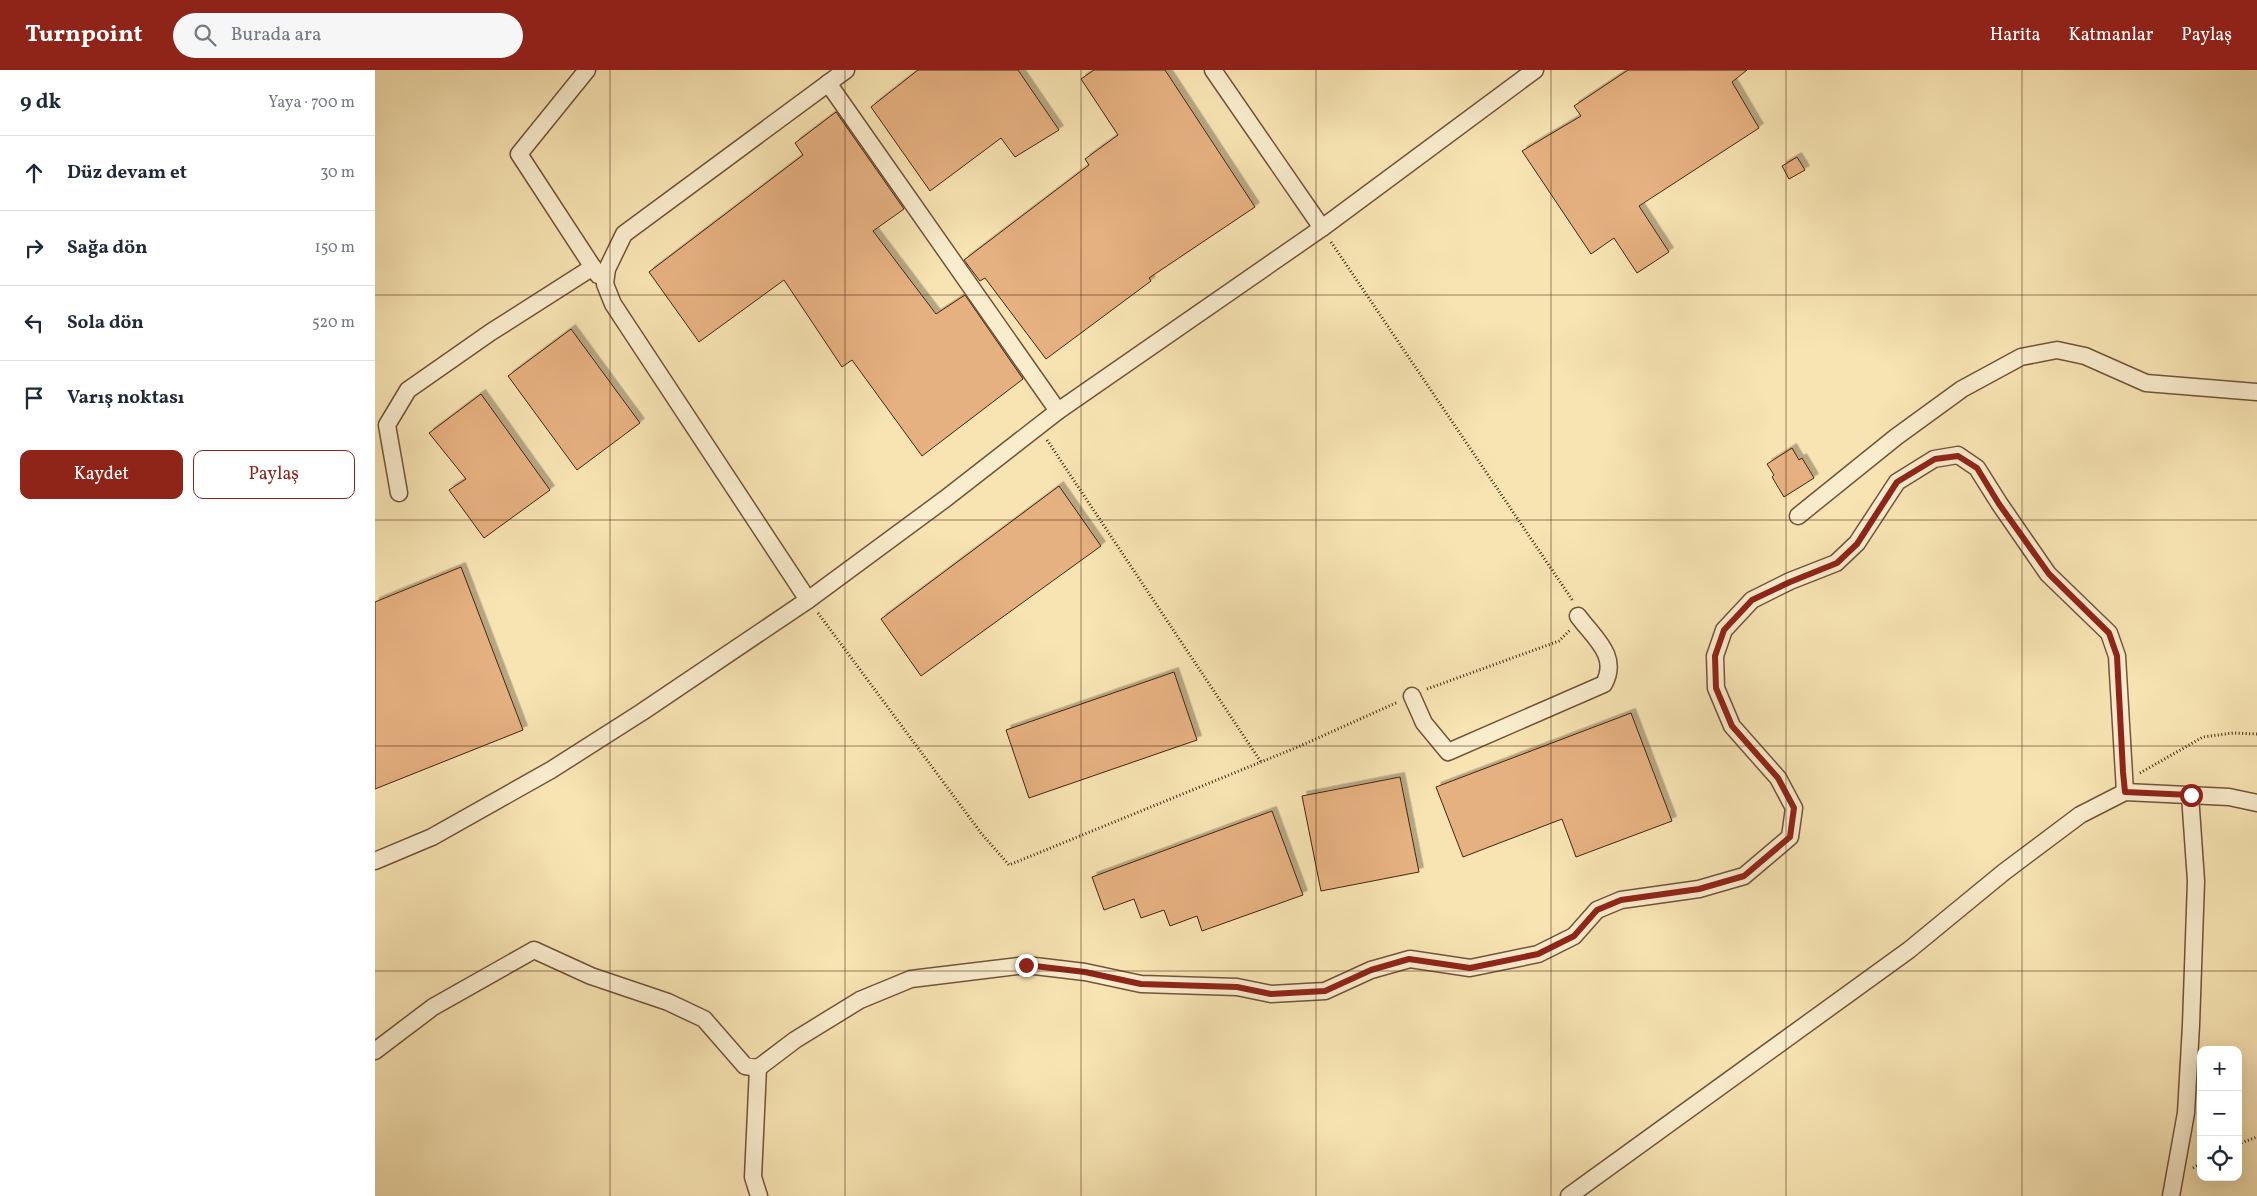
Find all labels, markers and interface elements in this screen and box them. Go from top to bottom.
search box [173,13,523,58]
text: Turnpoint [25,18,143,52]
icon: search [191,21,219,49]
text: Burada ara [231,22,321,48]
text: Harita [1990,23,2041,48]
text: Katmanlar [2069,23,2153,48]
text: Paylaş [2181,23,2232,48]
text: 9 dk [20,88,61,117]
text: Yaya · 700 m [268,92,355,114]
icon: ahead [20,159,48,187]
text: Düz devam et [67,160,187,186]
text: 30 m [320,162,355,184]
icon: right [20,234,48,262]
text: Sağa dön [67,235,147,261]
text: 150 m [314,237,355,259]
icon: left [20,309,48,337]
text: Sola dön [67,310,144,336]
text: 520 m [312,312,355,334]
icon: arrive [20,384,48,412]
text: Varış noktası [67,385,184,411]
button: Kaydet [20,450,183,499]
button: Paylaş [193,450,355,499]
route start [2180,784,2203,807]
route end [1015,954,1038,977]
map controls [2197,1046,2242,1181]
button: + [2197,1046,2242,1091]
button: − [2197,1091,2242,1136]
button: locate [2197,1136,2242,1181]

